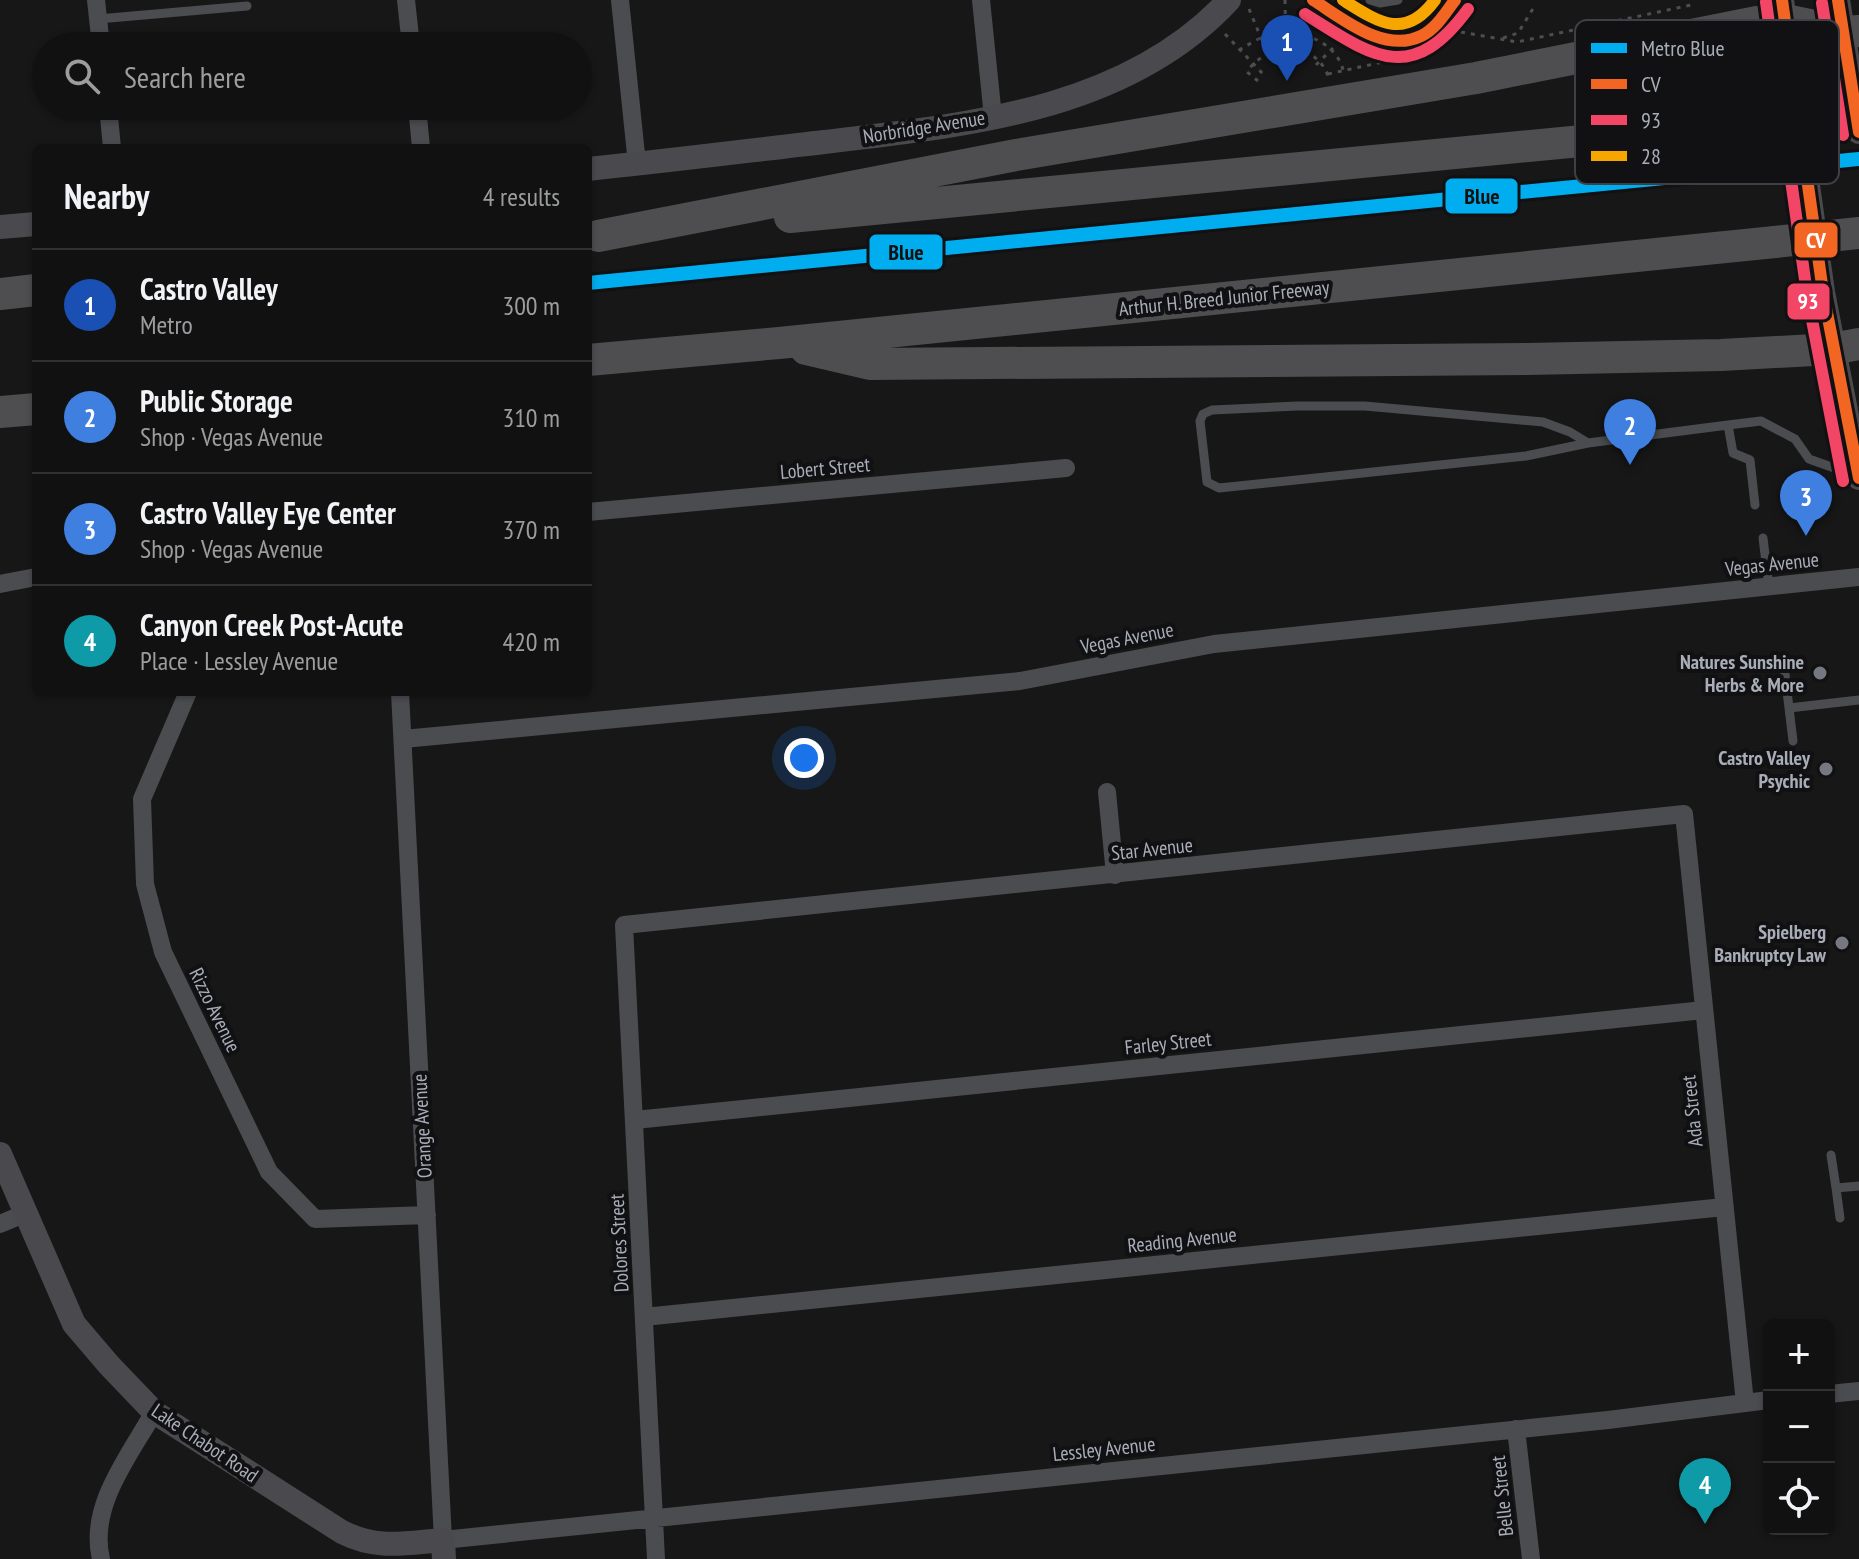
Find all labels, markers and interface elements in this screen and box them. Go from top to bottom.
pin: 1 [1261,15,1313,81]
legend [1575,20,1839,184]
search box [32,32,592,120]
text: Metro Blue [1641,34,1724,62]
icon: search [60,54,104,98]
text: Search here [124,57,246,96]
text: CV [1641,70,1661,98]
street label: Norbridge Avenue [861,105,987,149]
text: 93 [1641,106,1661,134]
text: 28 [1641,142,1661,170]
text: Nearby [64,174,149,218]
line badge: Blue [1444,177,1519,215]
text: 4 results [483,180,560,213]
text: Blue [1464,182,1500,210]
line badge: CV [1793,221,1839,259]
text: CV [1806,226,1827,254]
line badge: Blue [868,233,944,271]
text: Blue [888,238,924,266]
text: Castro Valley [140,269,278,308]
street label: Arthur H. Breed Junior Freeway [1117,274,1331,322]
line badge: 93 [1786,282,1831,321]
text: 93 [1797,287,1819,315]
text: 1 [84,289,96,322]
text: 300 m [502,289,560,322]
text: Metro [140,308,193,341]
text: Public Storage [140,381,293,420]
pin: 2 [1604,399,1656,465]
text: 2 [84,401,96,434]
text: 310 m [502,401,560,434]
text: Shop · Vegas Avenue [140,420,323,453]
street label: Lobert Street [779,451,872,485]
pin: 3 [1780,470,1832,536]
text: Castro Valley Eye Center [140,493,396,532]
text: 3 [84,513,96,546]
text: 370 m [502,513,560,546]
text: Shop · Vegas Avenue [140,532,323,565]
street label: Vegas Avenue [1723,546,1820,582]
text: Canyon Creek Post-Acute [140,605,404,644]
street label: Vegas Avenue [1077,616,1176,660]
text: 4 [84,625,96,658]
text: 420 m [502,625,560,658]
text: Place · Lessley Avenue [140,644,338,677]
place label: Natures Sunshine Herbs & More [1680,649,1804,698]
marker: Natures Sunshine Herbs & More [1811,664,1829,682]
your location [784,738,824,778]
place label: Castro Valley Psychic [1718,745,1811,794]
marker: Castro Valley Psychic [1817,760,1835,778]
street label: Star Avenue [1110,832,1194,866]
place label: Spielberg Bankruptcy Law [1714,919,1827,968]
marker: Spielberg Bankruptcy Law [1833,934,1851,952]
street label: Rizzo Avenue [183,963,247,1057]
street label: Farley Street [1123,1025,1213,1060]
street label: Orange Avenue [406,1073,438,1179]
street label: Ada Street [1675,1073,1709,1148]
street label: Dolores Street [603,1193,635,1293]
street label: Reading Avenue [1126,1221,1238,1259]
map controls [1763,1319,1835,1535]
button: + [1763,1319,1835,1391]
button: − [1763,1391,1835,1463]
street label: Lake Chabot Road [147,1398,263,1488]
street label: Lessley Avenue [1051,1431,1157,1467]
street label: Belle Street [1485,1454,1519,1538]
pin: 4 [1679,1458,1731,1524]
button: locate [1763,1463,1835,1535]

